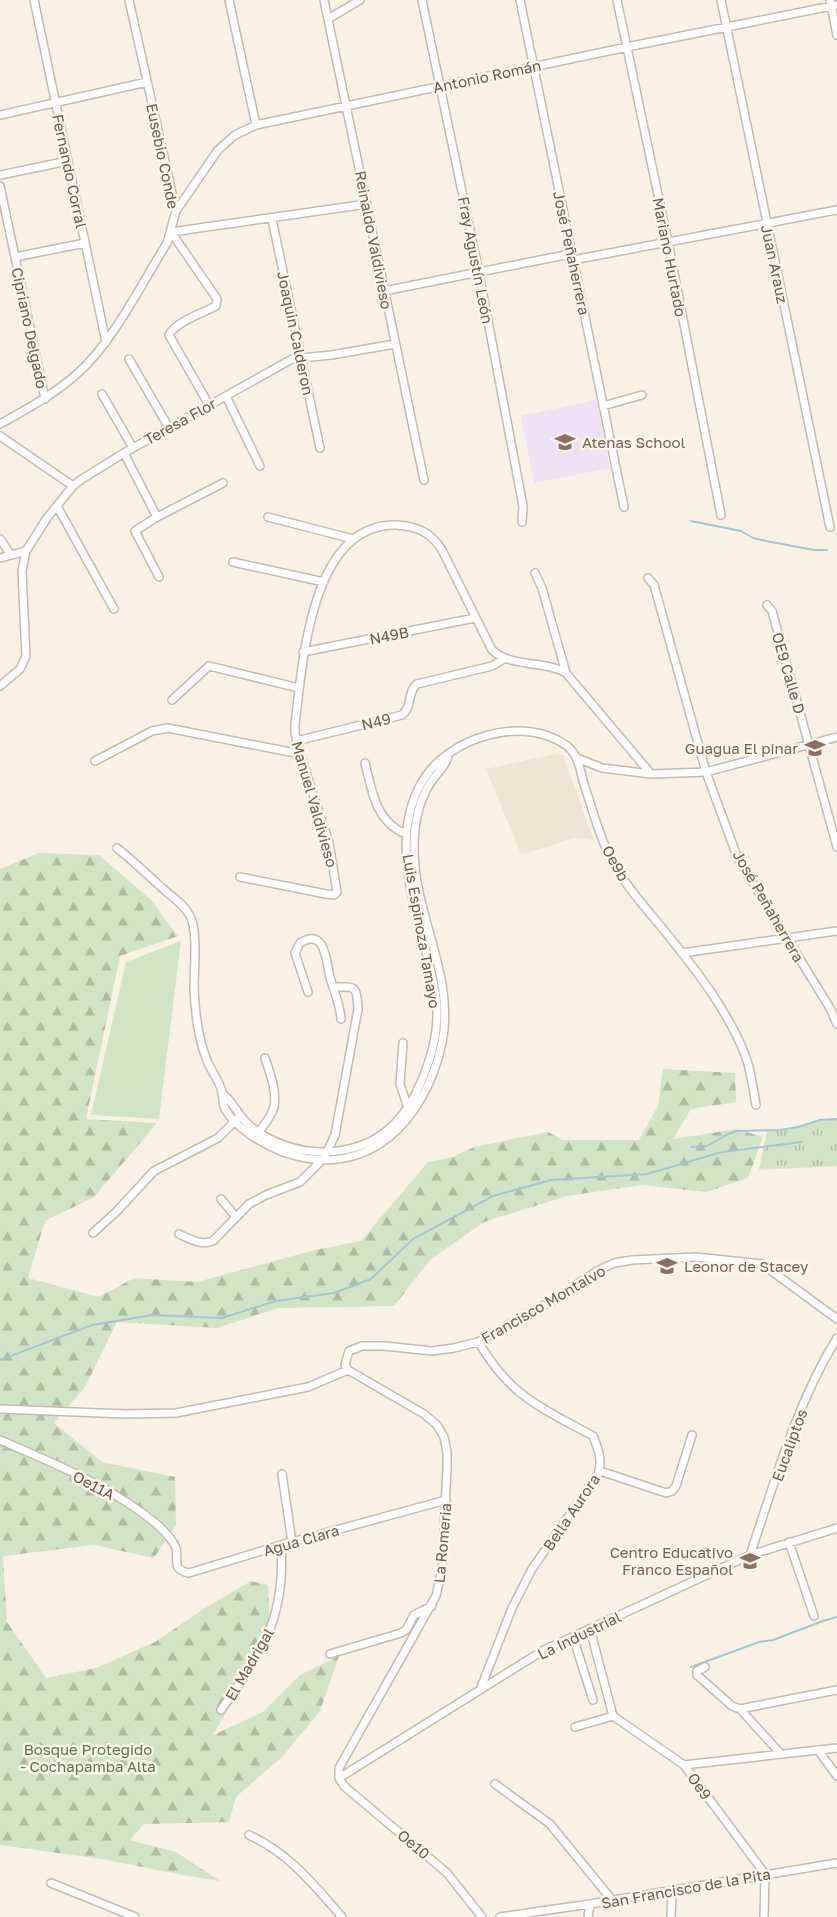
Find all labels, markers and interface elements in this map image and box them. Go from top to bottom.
street label: Antonio Román [431,56,543,96]
street label: Eusebio Conde [143,102,183,211]
street label: Fernando Corral [49,112,91,230]
street label: Reinaldo Valdivieso [352,169,396,311]
street label: José Peñaherrera [550,189,594,317]
street label: Fray Agustín León [455,195,497,325]
street label: Mariano Hurtado [650,196,690,318]
street label: Juan Arauz [758,223,792,305]
street label: Cipriano Delgado [8,266,52,390]
street label: Joaquin Calderon [274,269,318,397]
street label: Teresa Flor [141,394,219,448]
school or university icon: Atenas School [553,430,577,454]
place label: Atenas School [582,433,686,451]
street label: N49B [368,622,410,648]
street label: OE9 Calle D [769,630,809,716]
street label: N49 [359,709,393,733]
school or university icon: Guagua El pinar [803,736,827,760]
street label: Manuel Valdivieso [288,739,342,869]
place label: Guagua El pinar [685,739,798,757]
street label: Oe9b [599,842,633,884]
street label: José Peñaherrera [730,847,808,965]
street label: Luis Espinoza Tamayo [400,852,444,1010]
school or university icon: Leonor de Stacey [655,1254,679,1278]
place label: Leonor de Stacey [684,1257,809,1275]
street label: Francisco Montalvo [478,1261,608,1347]
street label: Eucaliptos [768,1406,810,1484]
street label: Oe11A [70,1467,118,1503]
street label: Bella Aurora [539,1470,603,1554]
street label: La Romeria [430,1502,454,1584]
street label: Agua Clara [261,1521,341,1559]
place label: Centro Educativo Franco Español [610,1543,733,1578]
school or university icon: Centro Educativo Franco Español [738,1549,762,1573]
street label: La Industrial [534,1607,624,1663]
street label: El Madrigal [221,1624,277,1703]
park label: Bosque Protegido - Cochapamba Alta [20,1740,156,1775]
street label: Oe9 [684,1769,716,1803]
street label: Oe10 [394,1825,434,1863]
street label: San Francisco de la Pita [600,1864,772,1912]

